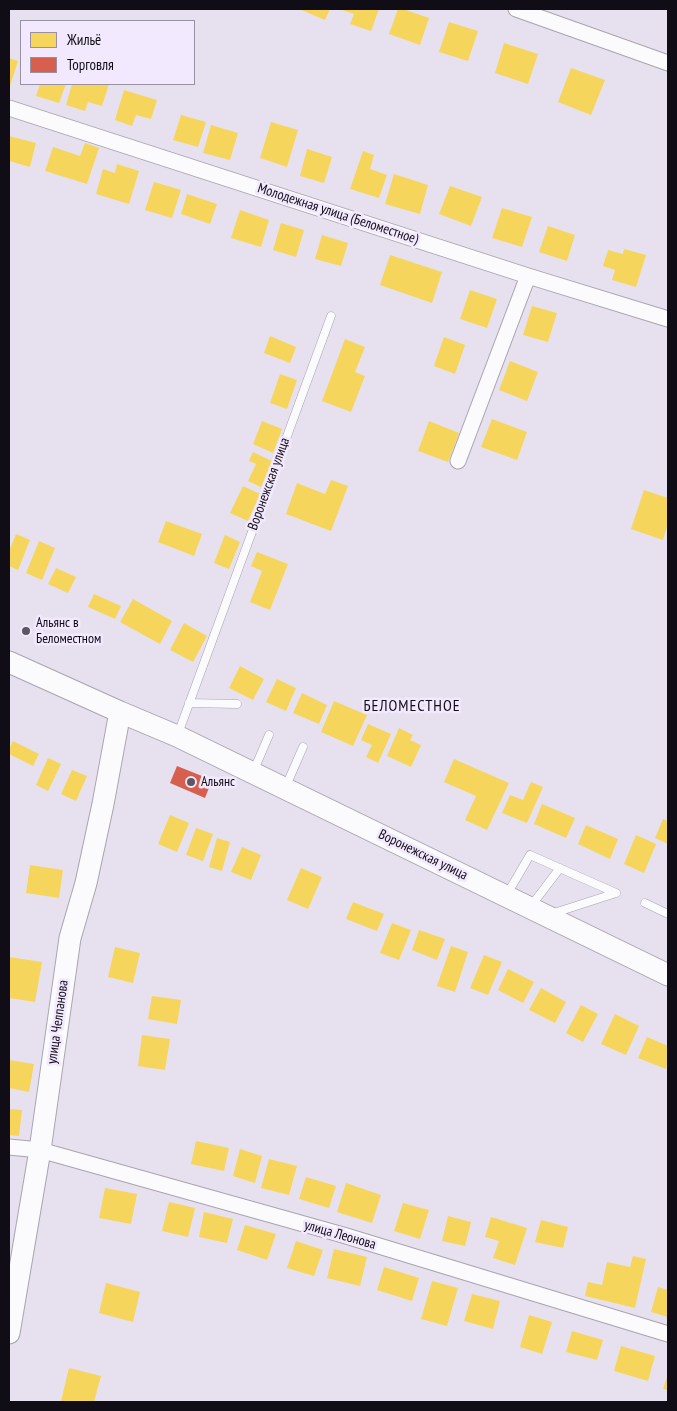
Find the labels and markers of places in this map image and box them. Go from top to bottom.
place label: Альянс в Беломестном [36,615,101,648]
marker: Альянс в Беломестном [20,625,32,637]
place label: Альянс [201,774,235,790]
marker: Альянс [185,776,197,788]

